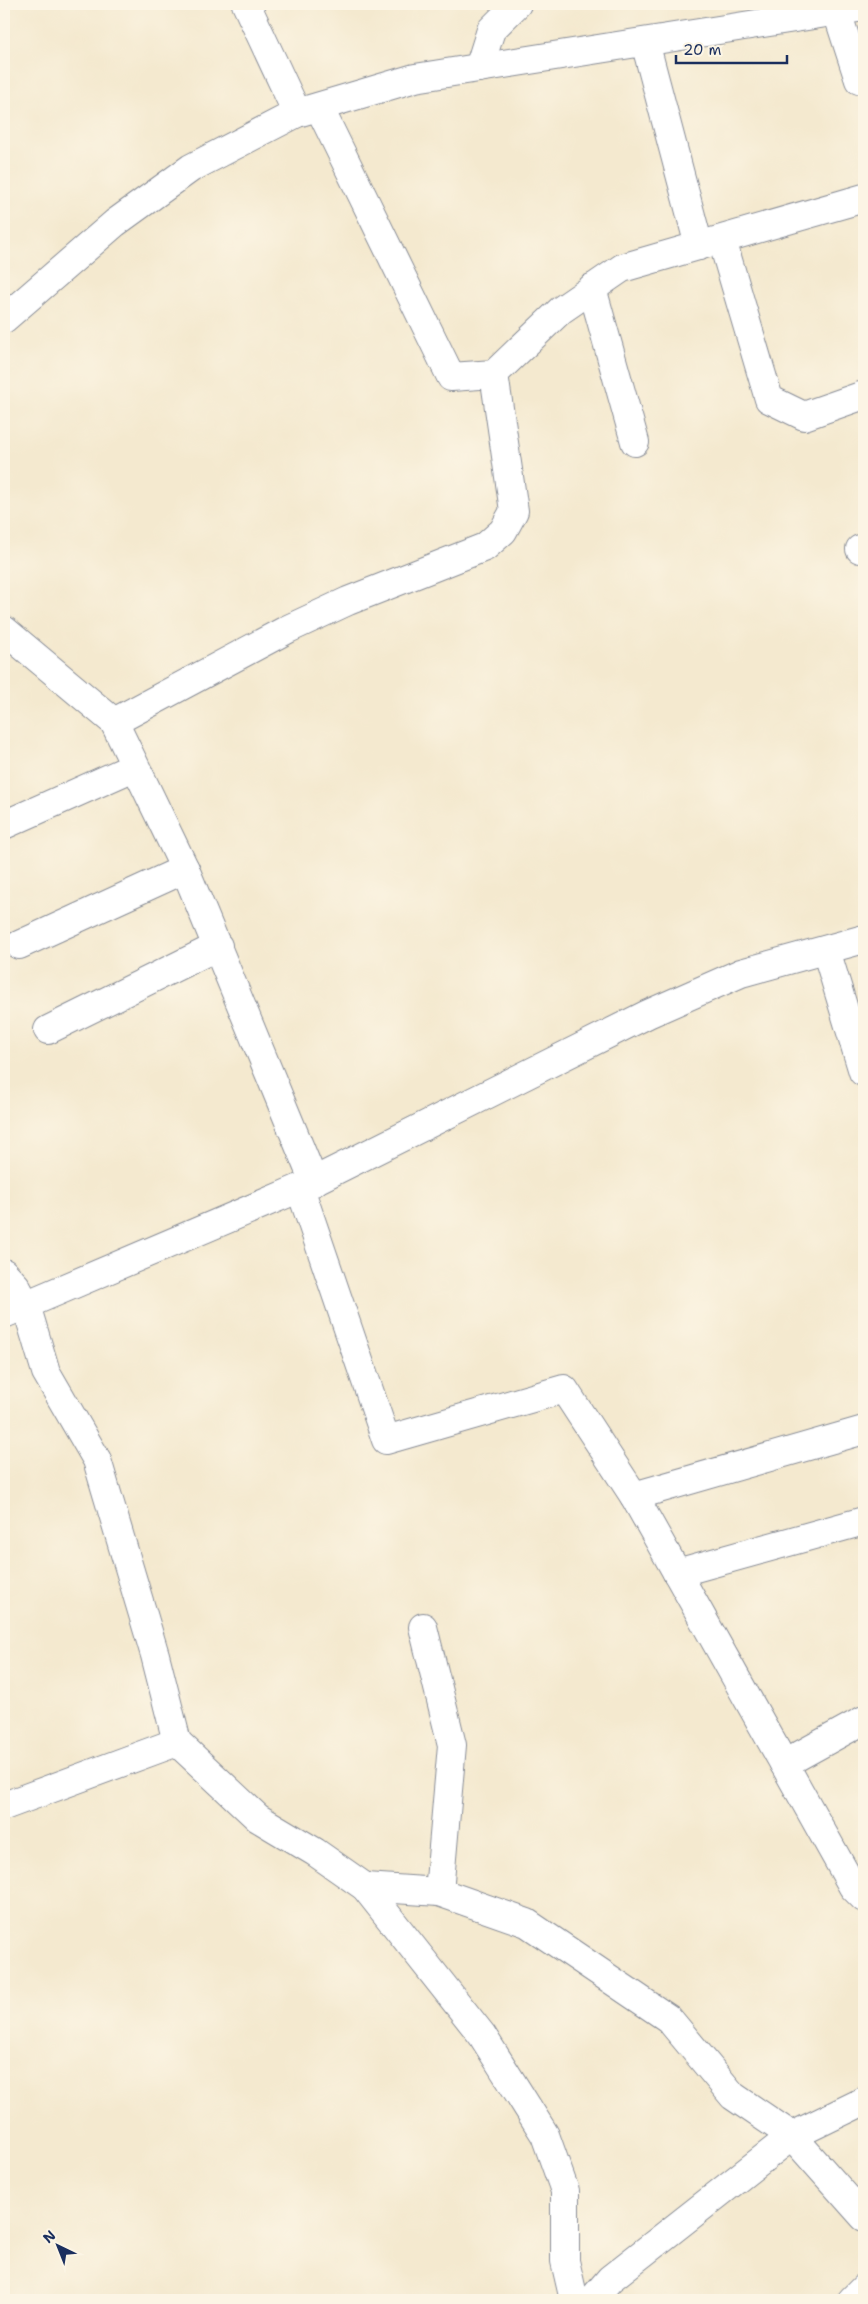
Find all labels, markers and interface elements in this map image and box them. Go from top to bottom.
scale bar [676,32,787,64]
text: 20 m [683,40,722,60]
north arrow [32,2222,82,2272]
text: N [39,2226,59,2247]

